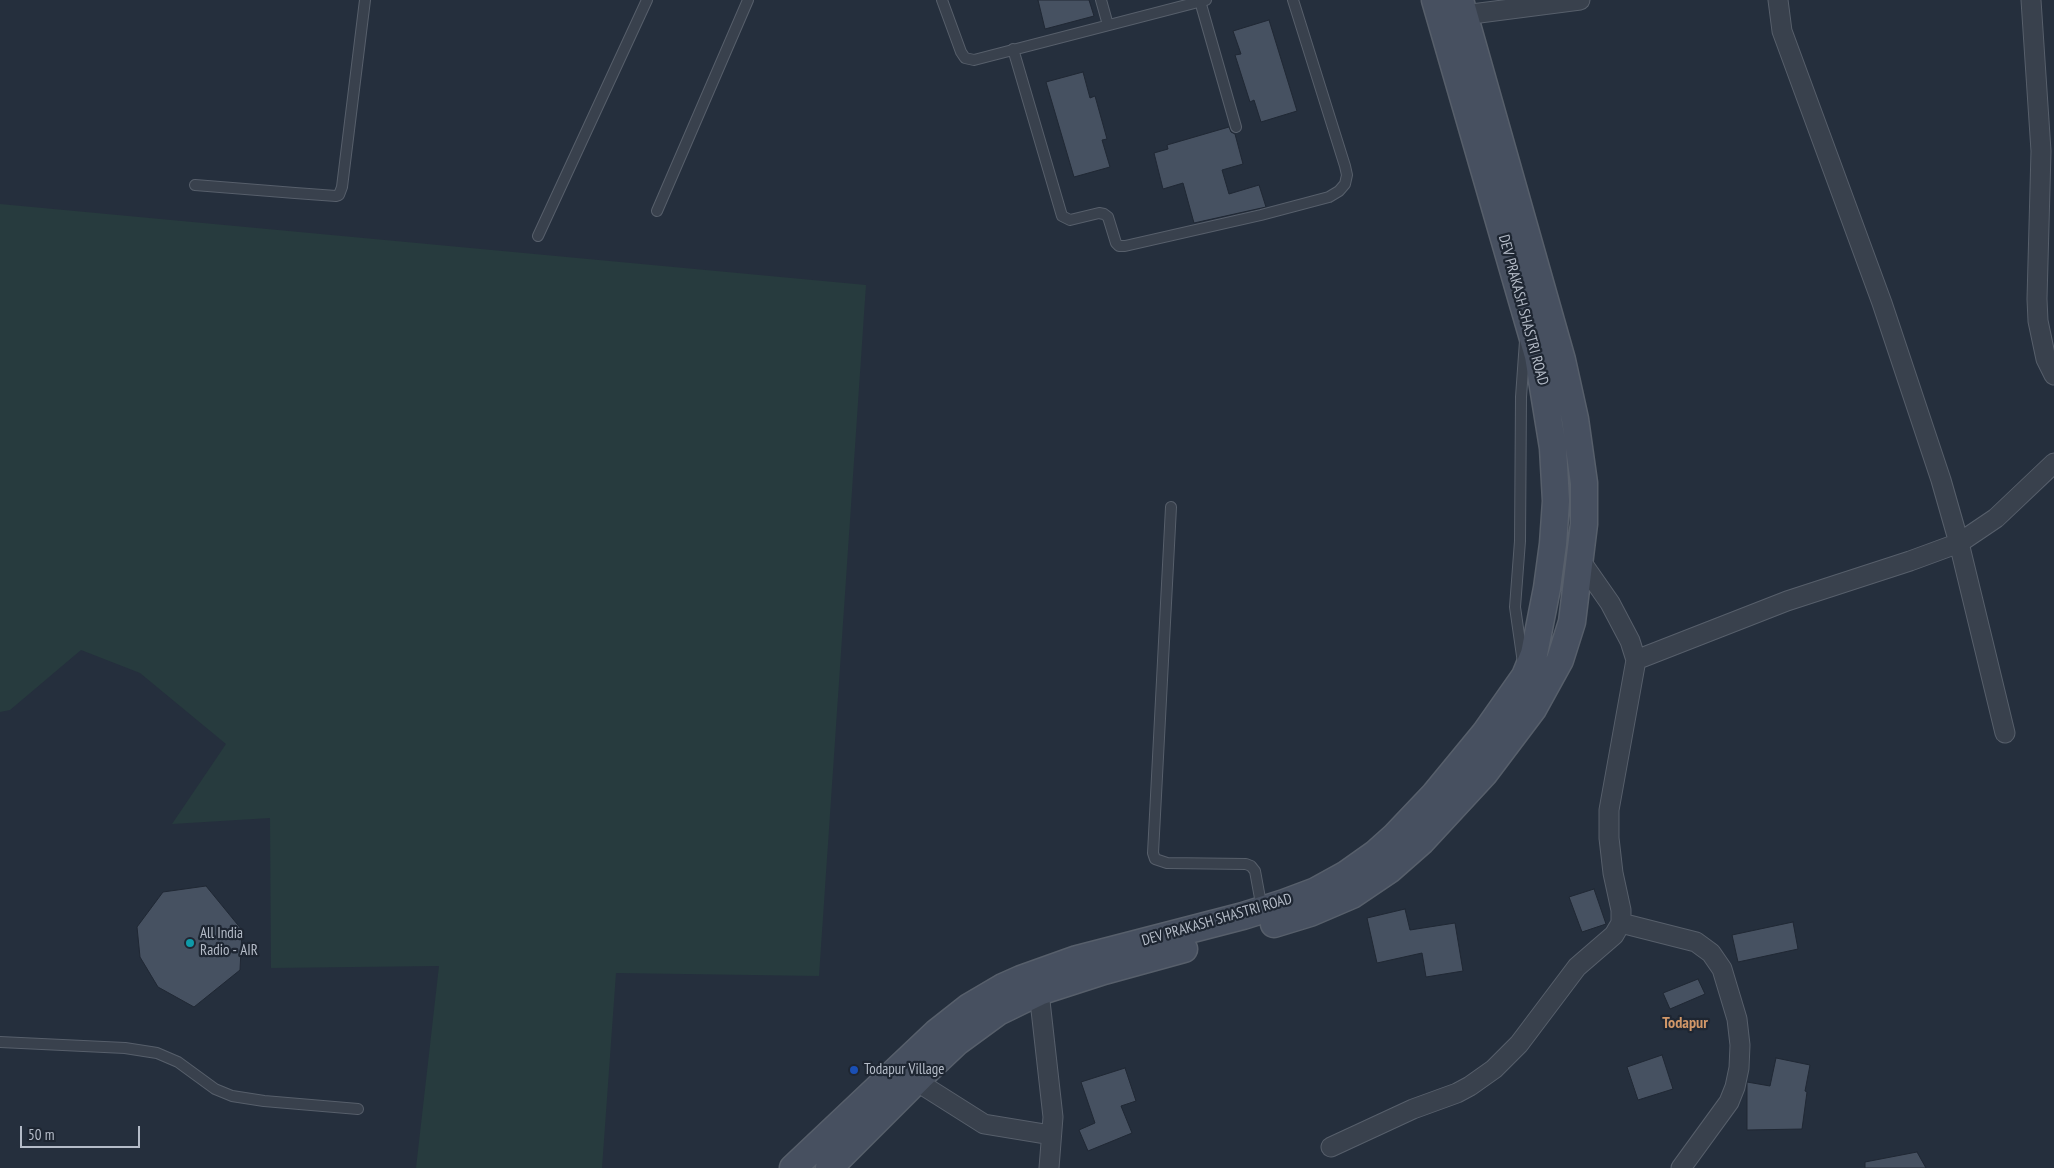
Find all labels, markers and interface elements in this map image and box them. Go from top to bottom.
street label: DEV PRAKASH SHASTRI ROAD [1494,233,1552,387]
street label: DEV PRAKASH SHASTRI ROAD [1140,890,1294,950]
place label: All India Radio - AIR [200,925,258,960]
marker: All India Radio - AIR [184,937,196,949]
district label: Todapur [1662,1013,1708,1033]
place label: Todapur Village [864,1061,944,1079]
marker: Todapur Village [848,1064,860,1076]
scale bar [22,1116,142,1148]
text: 50 m [28,1125,54,1144]

